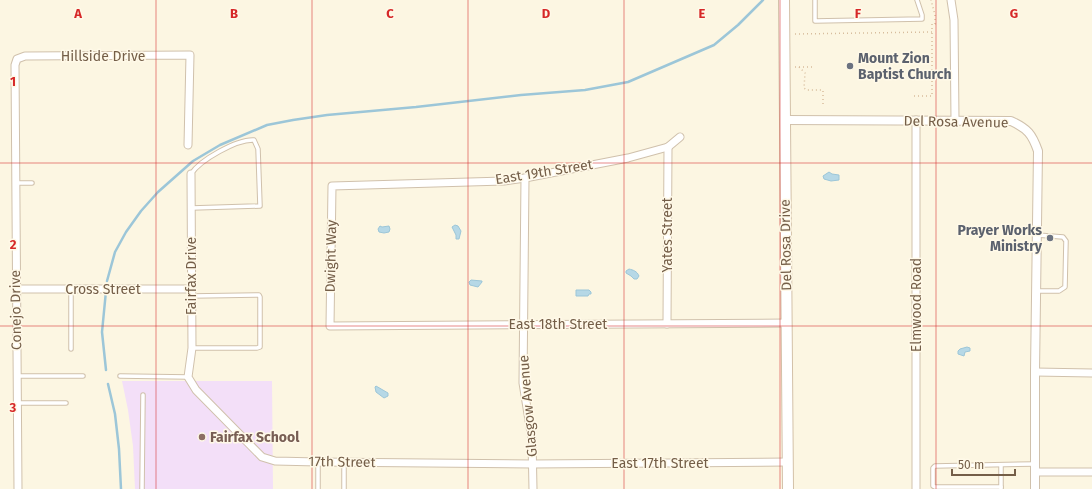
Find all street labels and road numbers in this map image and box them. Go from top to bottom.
street label: Hillside Drive [61,48,145,65]
street label: Del Rosa Avenue [903,113,1009,131]
street label: East 19th Street [494,156,595,188]
street label: Yates Street [659,197,676,272]
street label: Del Rosa Drive [777,199,795,291]
street label: Dwight Way [322,219,340,292]
street label: Fairfax Drive [183,237,200,315]
street label: Elmwood Road [908,258,925,352]
street label: Conejo Drive [7,270,25,350]
street label: Cross Street [65,281,142,298]
street label: East 18th Street [509,316,608,333]
street label: Glasgow Avenue [515,354,541,458]
street label: 17th Street [308,453,377,471]
street label: East 17th Street [611,455,710,472]

